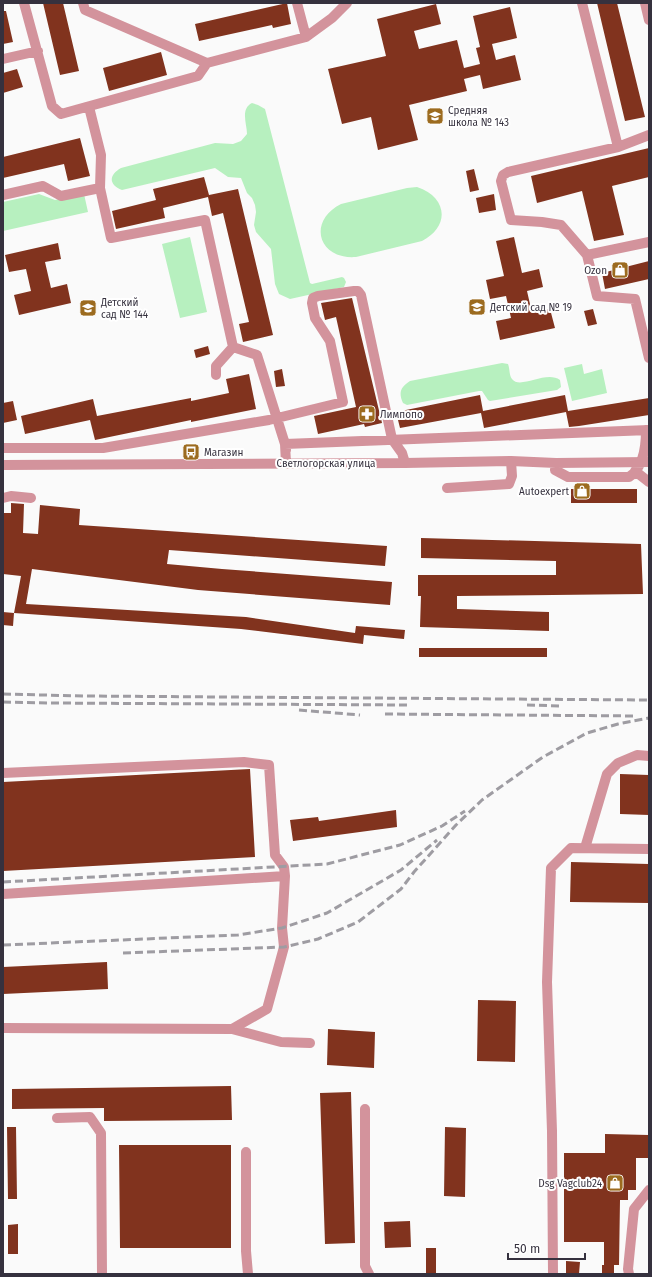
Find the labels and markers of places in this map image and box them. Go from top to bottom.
place label: Средняя школа № 143 [448,105,509,129]
school or university icon: Средняя школа № 143 [425,106,445,126]
shop icon: Ozon [610,260,630,280]
place label: Ozon [584,265,607,277]
place label: Детский сад № 144 [100,297,149,321]
school or university icon: Детский сад № 19 [467,297,487,317]
school or university icon: Детский сад № 144 [78,298,98,318]
place label: Детский сад № 19 [489,302,572,314]
pharmacy icon: Лимпопо [357,404,377,424]
place label: Лимпопо [380,409,423,421]
bus stop icon: Магазин [181,442,201,462]
place label: Магазин [204,447,243,459]
shop icon: Autoexpert [572,481,592,501]
place label: Autoexpert [519,486,569,498]
shop icon: Dsg Vagclub24 [605,1173,625,1193]
place label: Dsg Vagclub24 [538,1178,603,1190]

